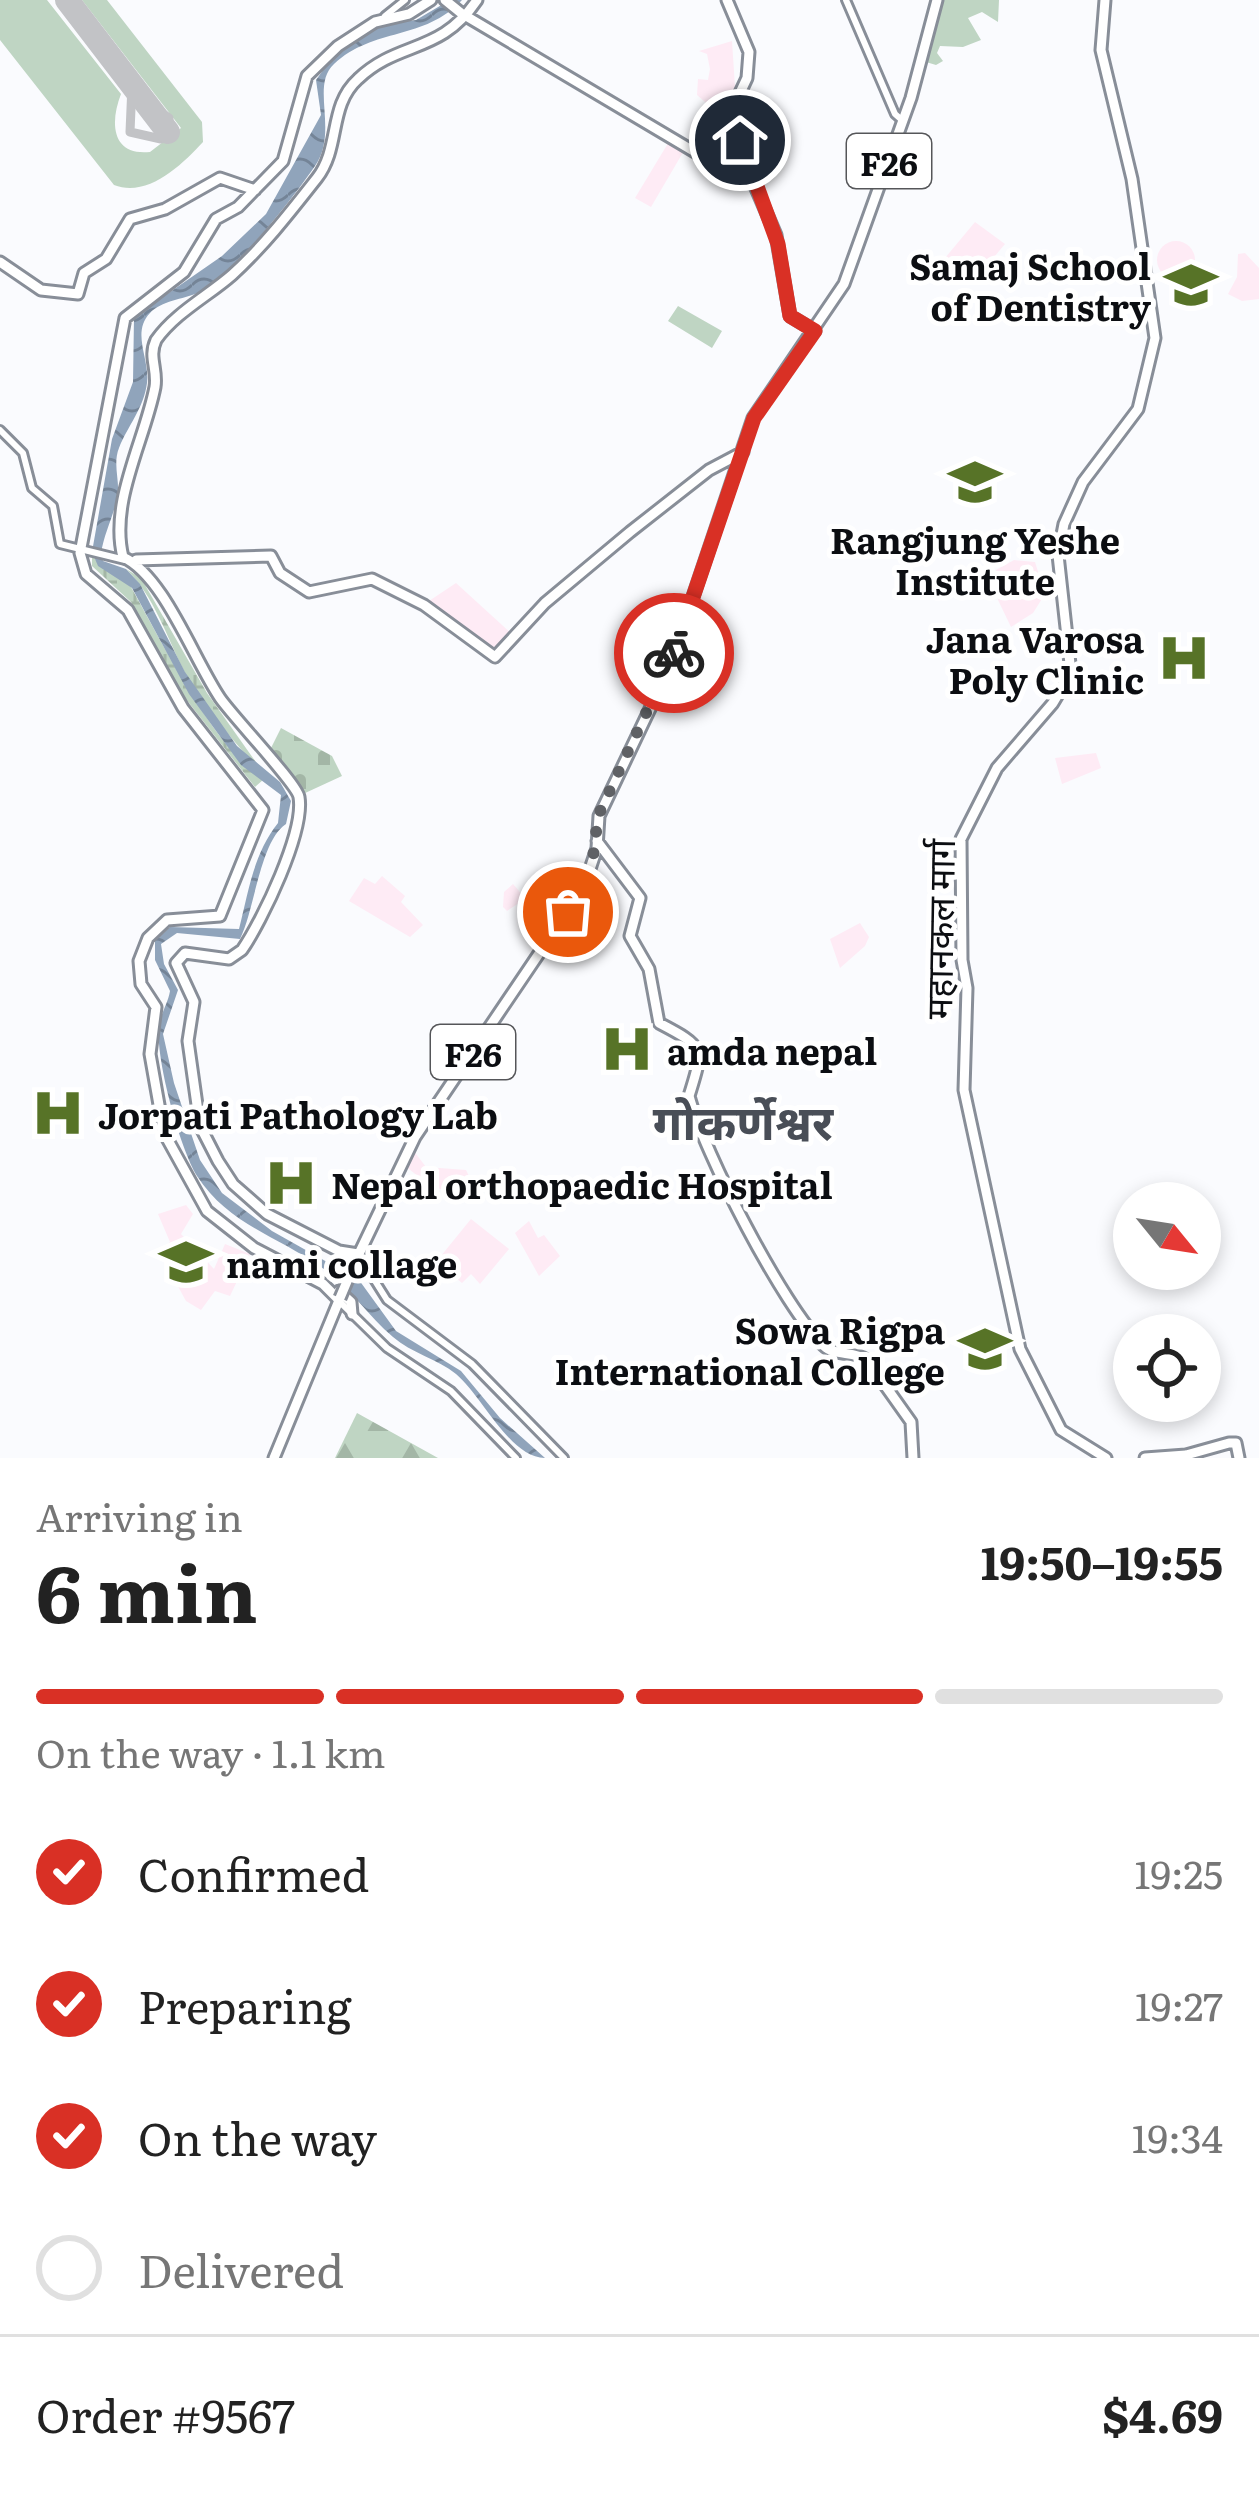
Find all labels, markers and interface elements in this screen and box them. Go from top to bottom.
pin [689,89,791,191]
icon: home [707,107,773,173]
road number: F26 [847,134,931,188]
place label: Samaj School of Dentistry [909,238,1151,332]
school or university icon: Samaj School of Dentistry [1162,256,1220,314]
school or university icon: Rangjung Yeshe Institute [946,453,1004,511]
place label: Rangjung Yeshe Institute [830,512,1120,606]
courier [614,593,734,713]
place label: Jana Varosa Poly Clinic [926,611,1144,705]
icon: bike [641,620,707,686]
hospital icon: Jana Varosa Poly Clinic [1155,629,1213,687]
street label: महानकल मार्ग [910,837,966,1020]
pin [517,861,619,963]
icon: bag [535,879,601,945]
hospital icon: amda nepal [598,1020,656,1078]
place label: amda nepal [667,1023,877,1076]
road number: F26 [431,1025,515,1079]
hospital icon: Jorpati Pathology Lab [29,1084,87,1142]
district label: गोकर्णेश्वर [653,1084,834,1155]
place label: Jorpati Pathology Lab [98,1087,498,1140]
hospital icon: Nepal orthopaedic Hospital [262,1154,320,1212]
place label: Nepal orthopaedic Hospital [331,1157,833,1210]
north arrow [1113,1182,1221,1290]
map controls [1113,1182,1221,1422]
school or university icon: nami collage [157,1233,215,1291]
place label: nami collage [226,1236,457,1289]
place label: Sowa Rigpa International College [554,1302,945,1396]
button: locate [1113,1314,1221,1422]
school or university icon: Sowa Rigpa International College [956,1320,1014,1378]
text: Arriving in [36,1486,243,1544]
text: 19:50–19:55 [981,1527,1223,1594]
text: 6 min [36,1531,258,1647]
text: On the way · 1.1 km [36,1722,386,1780]
icon: check [36,1839,102,1905]
text: Confirmed [138,1839,369,1906]
text: 19:25 [1135,1843,1223,1901]
icon: check [36,1971,102,2037]
text: Preparing [138,1971,352,2038]
text: 19:27 [1135,1975,1223,2033]
icon: check [36,2103,102,2169]
text: On the way [138,2103,377,2170]
text: 19:34 [1132,2107,1223,2165]
text: Delivered [138,2235,344,2302]
text: Order #9567 [36,2380,295,2447]
text: $4.69 [1102,2380,1223,2447]

